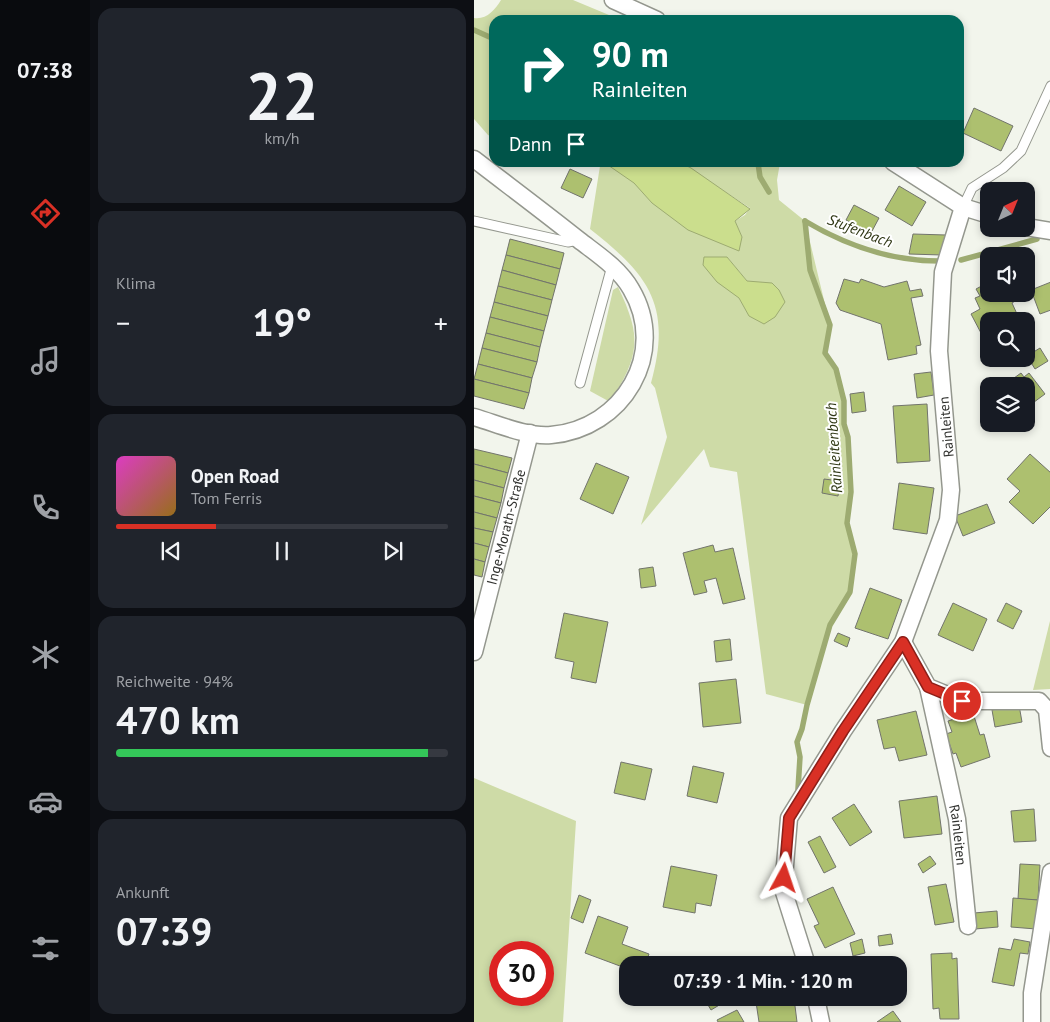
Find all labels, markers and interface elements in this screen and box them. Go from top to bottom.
text: 90 m [592,31,669,77]
icon: right [509,35,574,100]
text: 22 [245,53,319,137]
text: 07:38 [17,56,73,84]
text: Rainleiten [592,75,688,103]
text: km/h [264,128,300,148]
icon: arrive [562,130,590,158]
text: Dann [509,132,552,156]
north arrow [980,182,1035,238]
map controls [980,182,1035,432]
icon: directions [28,196,63,231]
water label: Stufenbach [825,209,896,252]
button: sound [980,247,1035,302]
text: Klima [116,273,156,293]
text: 19° [252,297,312,346]
text: − [116,304,130,341]
text: + [434,304,448,341]
button: search [980,312,1035,367]
icon: music [28,343,63,378]
button: layers [980,377,1035,432]
street label: Rainleiten [934,396,958,458]
water label: Rainleitenbach [821,402,846,494]
text: Open Road [191,464,279,488]
street label: Inge-Morath-Straße [483,467,529,587]
text: Tom Ferris [191,488,262,508]
icon: phone [28,490,63,525]
icon: previous [157,537,185,565]
icon: pause [268,537,296,565]
icon: next [379,537,407,565]
icon: climate [28,637,63,672]
text: Reichweite · 94% [116,671,233,691]
pin [941,680,983,722]
icon: arrive [948,687,976,715]
text: 470 km [116,695,240,744]
icon: car [28,784,63,819]
street label: Rainleiten [945,803,971,866]
position arrow [757,851,809,903]
text: Ankunft [116,882,169,902]
text: 07:39 [116,906,212,955]
icon: filters [28,931,63,966]
speed limit sign: 30 [489,941,554,1006]
text: 07:39 · 1 Min. · 120 m [673,969,853,993]

